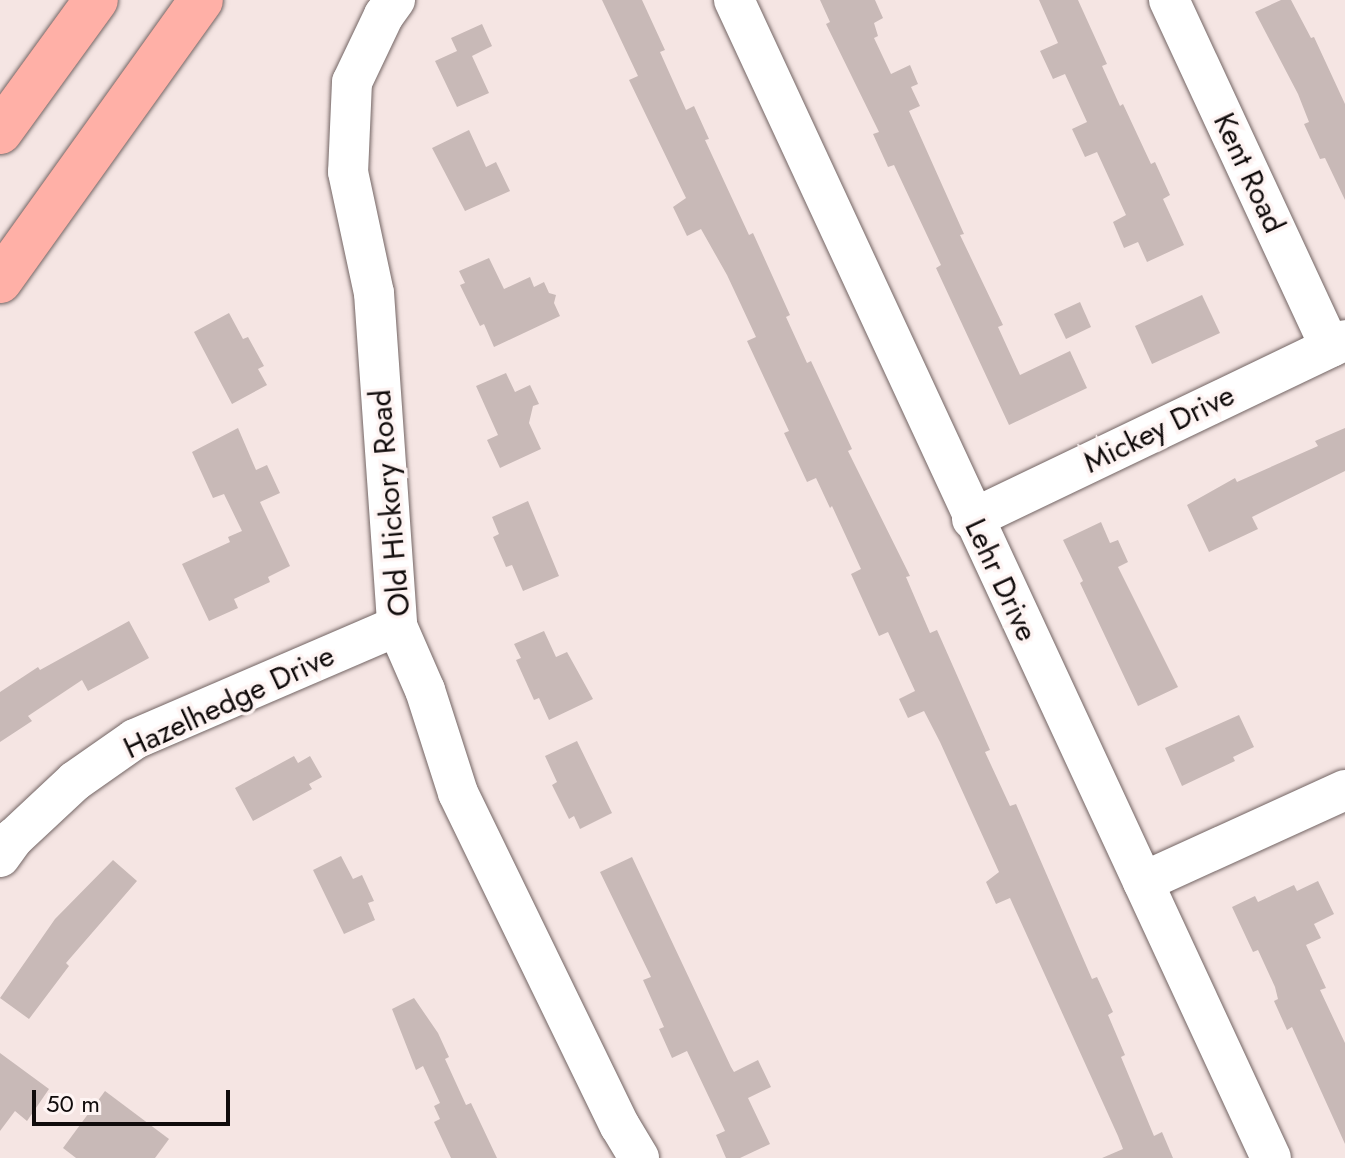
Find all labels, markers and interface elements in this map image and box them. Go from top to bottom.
street label: Kent Road [1206,107,1292,239]
street label: Mickey Drive [1078,377,1240,481]
street label: Old Hickory Road [362,388,418,618]
street label: Lehr Drive [957,513,1045,647]
street label: Hazelhedge Drive [118,637,340,767]
scale bar [36,1074,234,1124]
text: 50 m [46,1086,100,1121]

